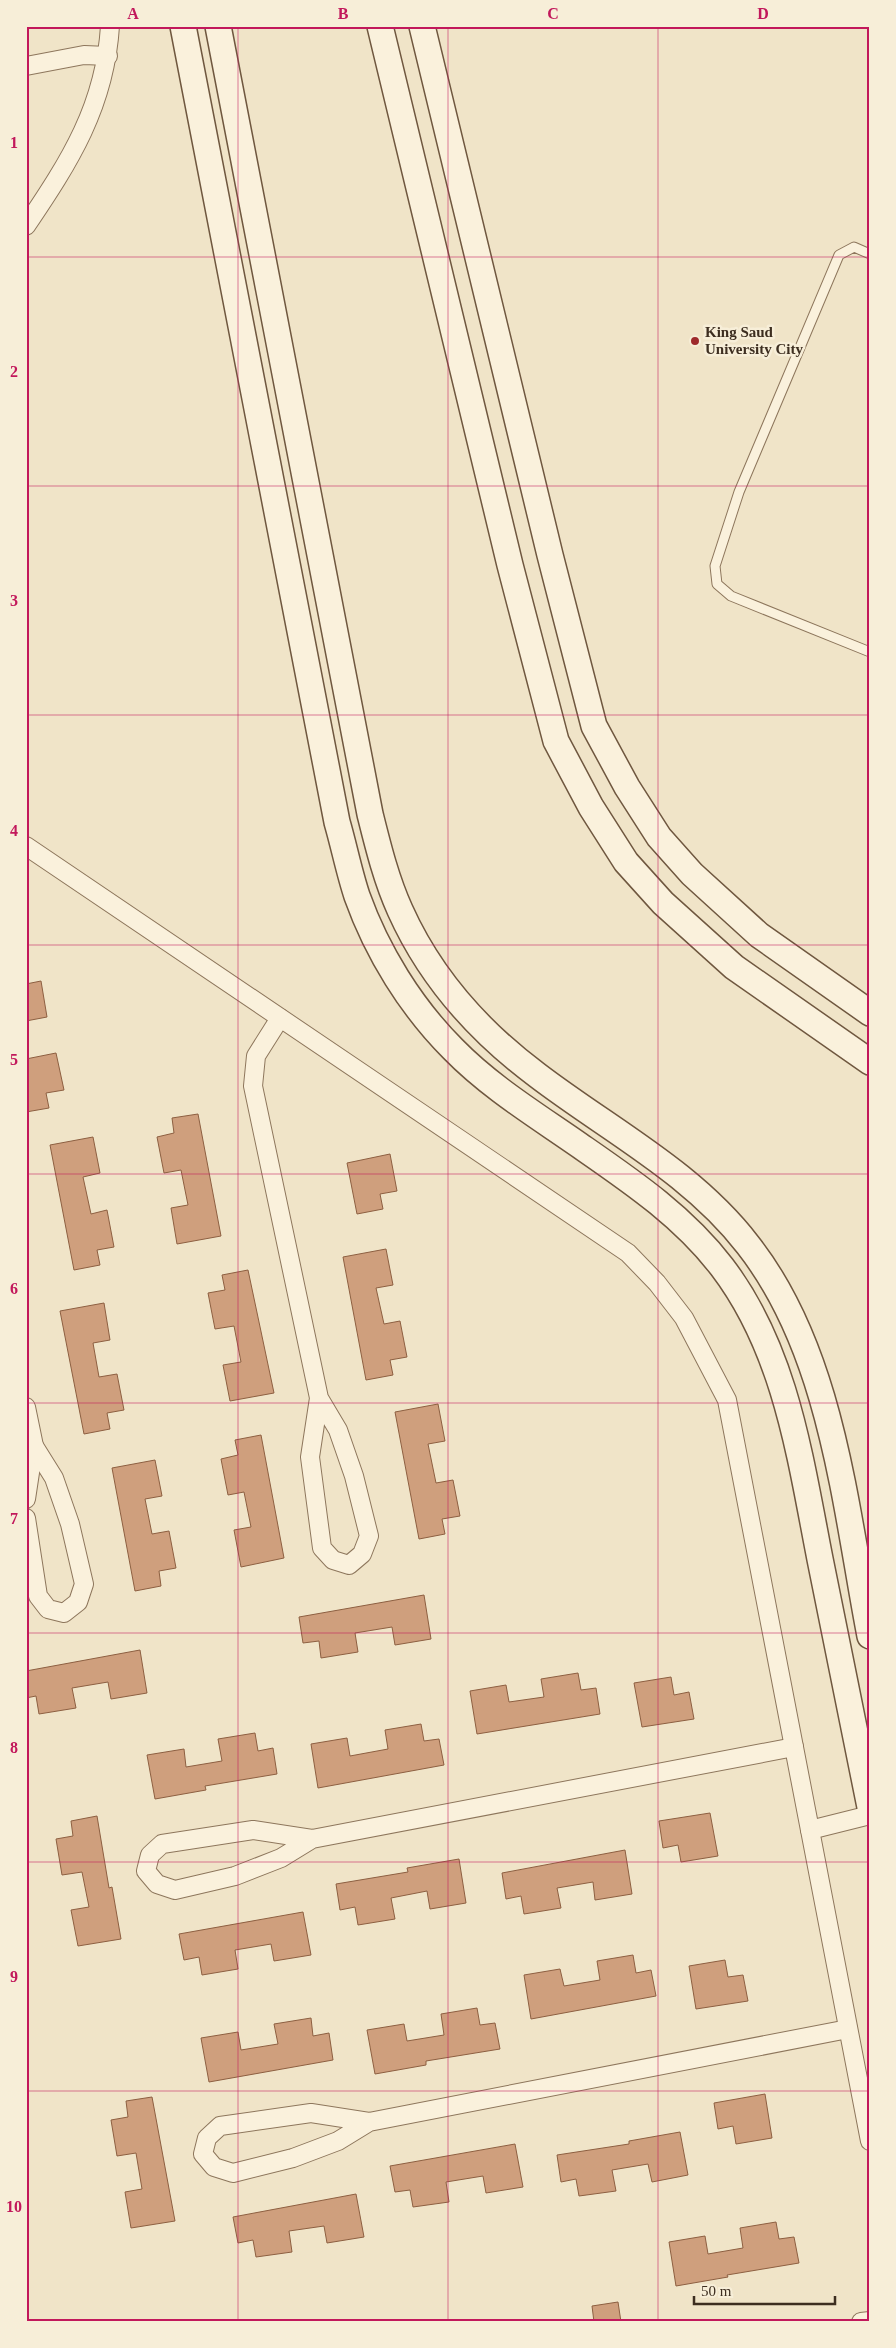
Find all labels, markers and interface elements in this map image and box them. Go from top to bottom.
text: A [127,5,139,22]
text: B [338,5,349,22]
text: C [547,5,559,22]
text: D [757,5,769,22]
text: 1 [10,134,18,151]
place label: King Saud University City [705,324,803,357]
marker: King Saud University City [689,335,701,347]
text: 2 [10,363,18,380]
text: 3 [10,592,18,609]
text: 4 [10,822,18,839]
text: 5 [10,1051,18,1068]
text: 6 [10,1280,18,1297]
text: 7 [10,1510,18,1527]
text: 8 [10,1739,18,1756]
text: 9 [10,1968,18,1985]
text: 10 [6,2198,22,2215]
scale bar [694,2273,835,2305]
text: 50 m [701,2283,732,2299]

